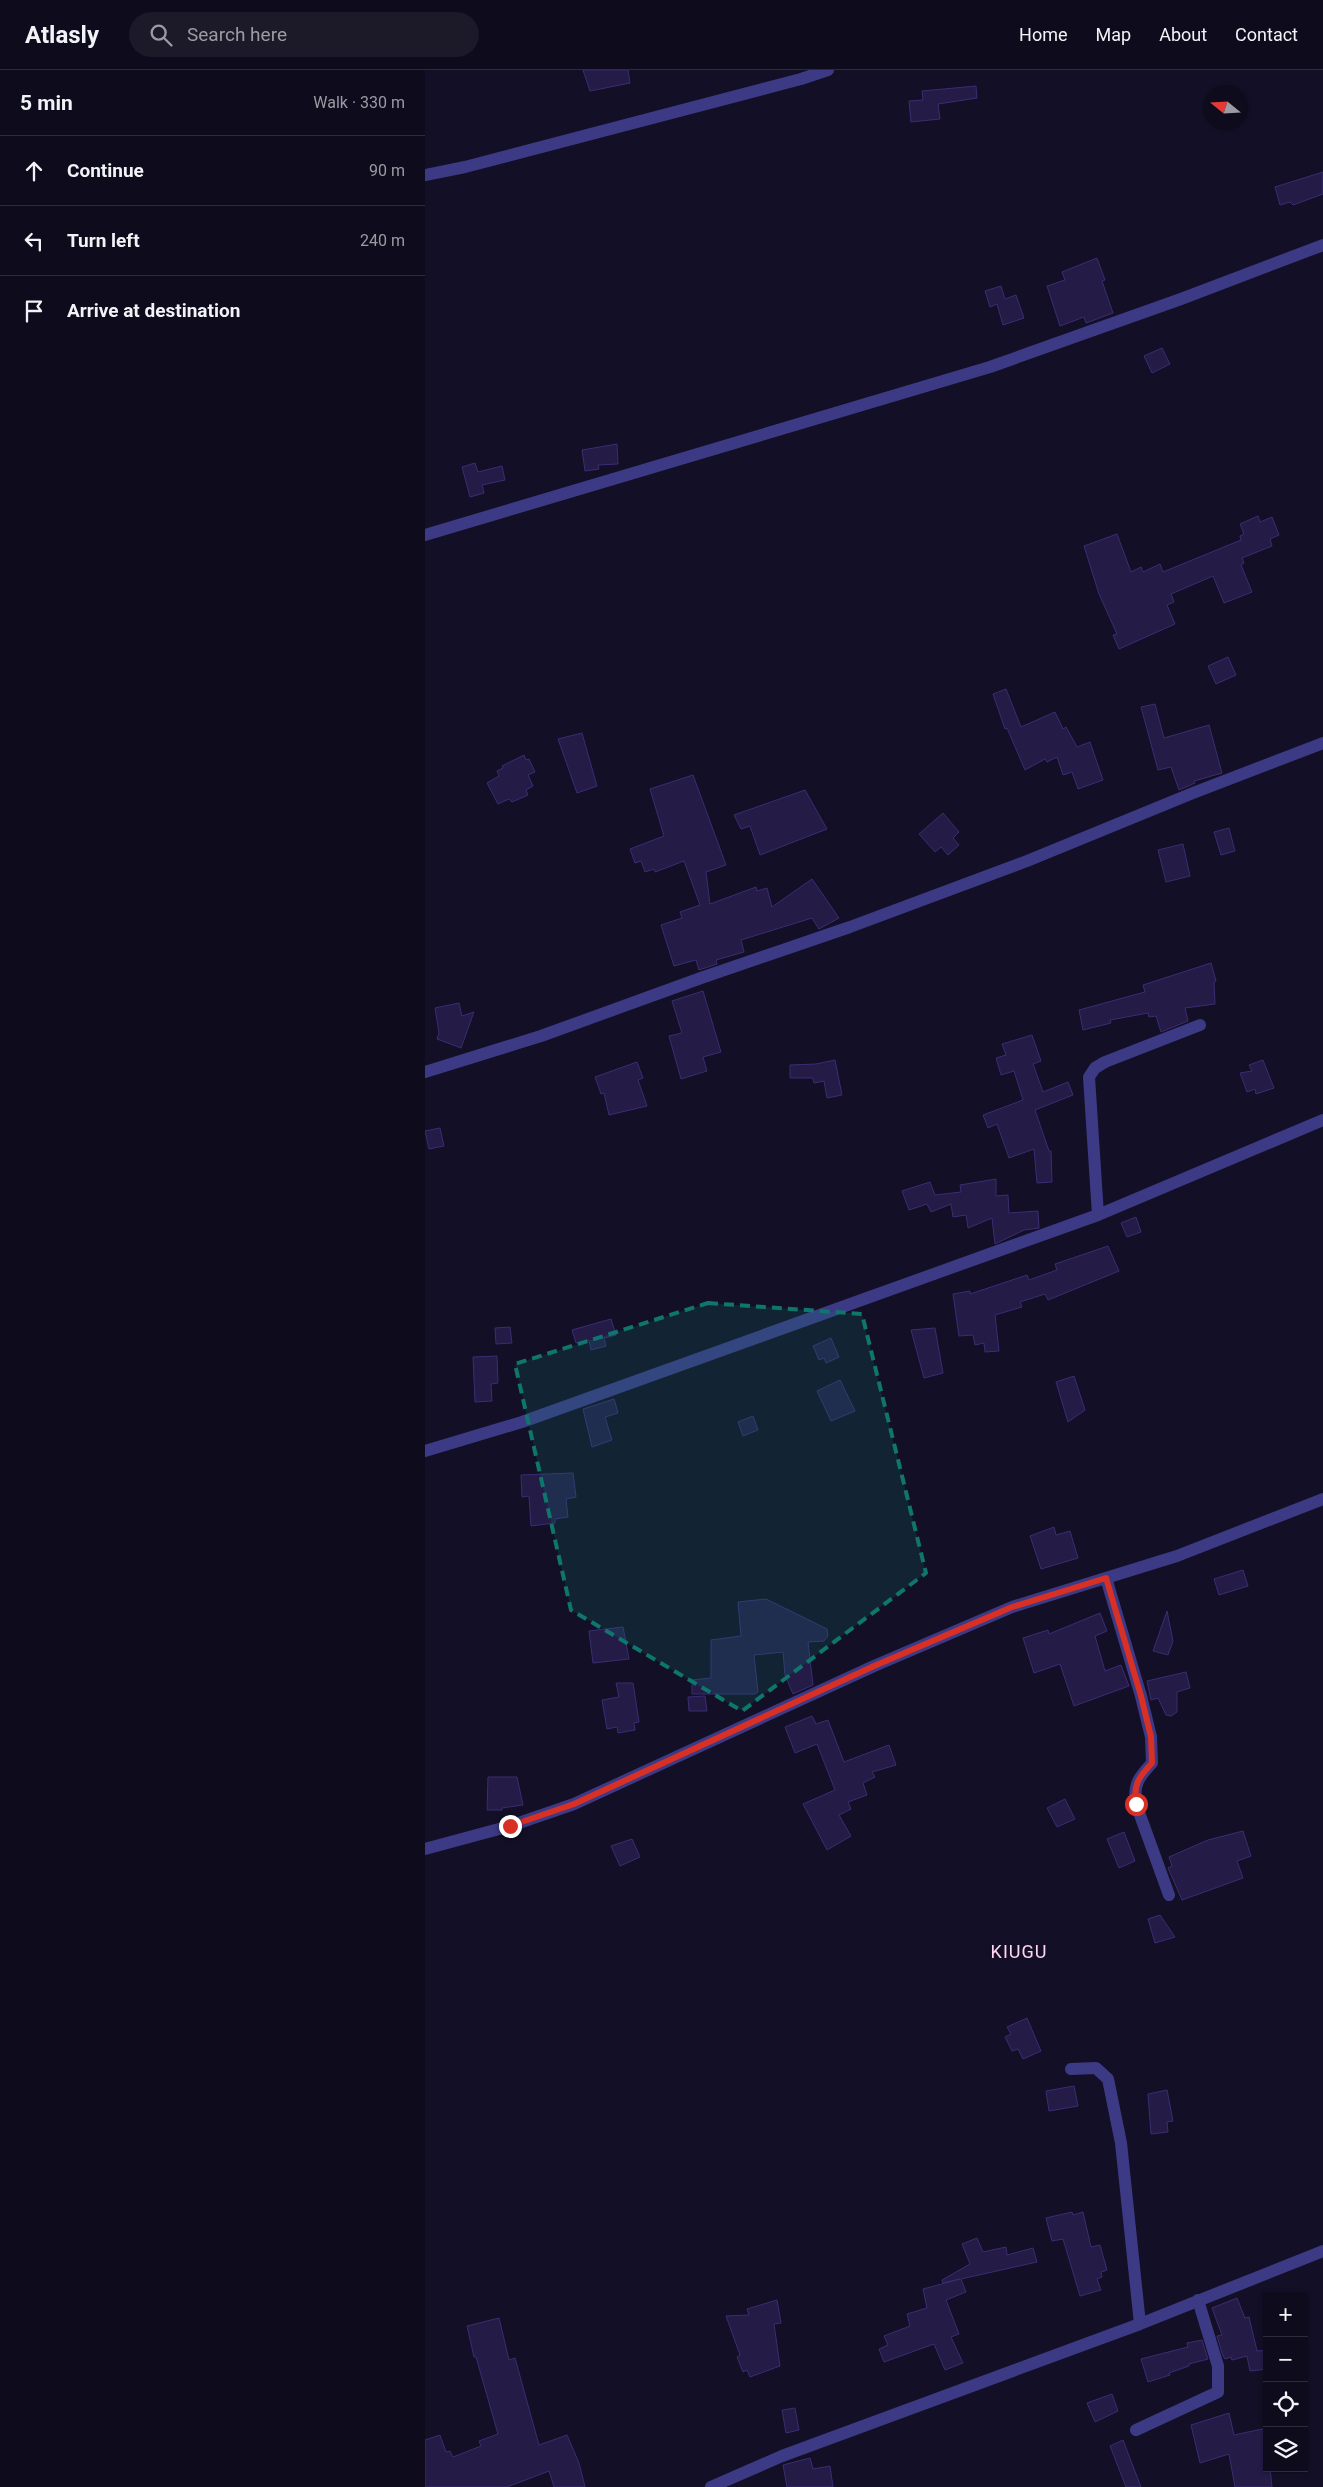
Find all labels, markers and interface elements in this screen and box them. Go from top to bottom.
search box [129,12,479,57]
text: Atlasly [25,21,99,49]
icon: search [147,21,175,49]
text: Search here [187,23,287,46]
text: Home [1019,24,1068,45]
text: Map [1096,24,1131,45]
text: About [1159,24,1207,45]
text: Contact [1235,24,1298,45]
north arrow [1203,85,1248,130]
text: 5 min [20,91,73,115]
text: Walk · 330 m [313,93,405,112]
icon: ahead [20,157,48,185]
text: Continue [67,159,144,182]
text: 90 m [369,161,405,180]
icon: left [20,227,48,255]
text: Turn left [67,229,140,252]
text: 240 m [360,231,405,250]
icon: arrive [20,297,48,325]
text: Arrive at destination [67,299,240,322]
route start [1125,1793,1148,1816]
route end [499,1815,522,1838]
district label: KIUGU [991,1941,1047,1962]
map controls [1263,2292,1308,2472]
button: + [1263,2292,1308,2337]
button: − [1263,2337,1308,2382]
button: locate [1263,2382,1308,2427]
button: layers [1263,2427,1308,2472]

